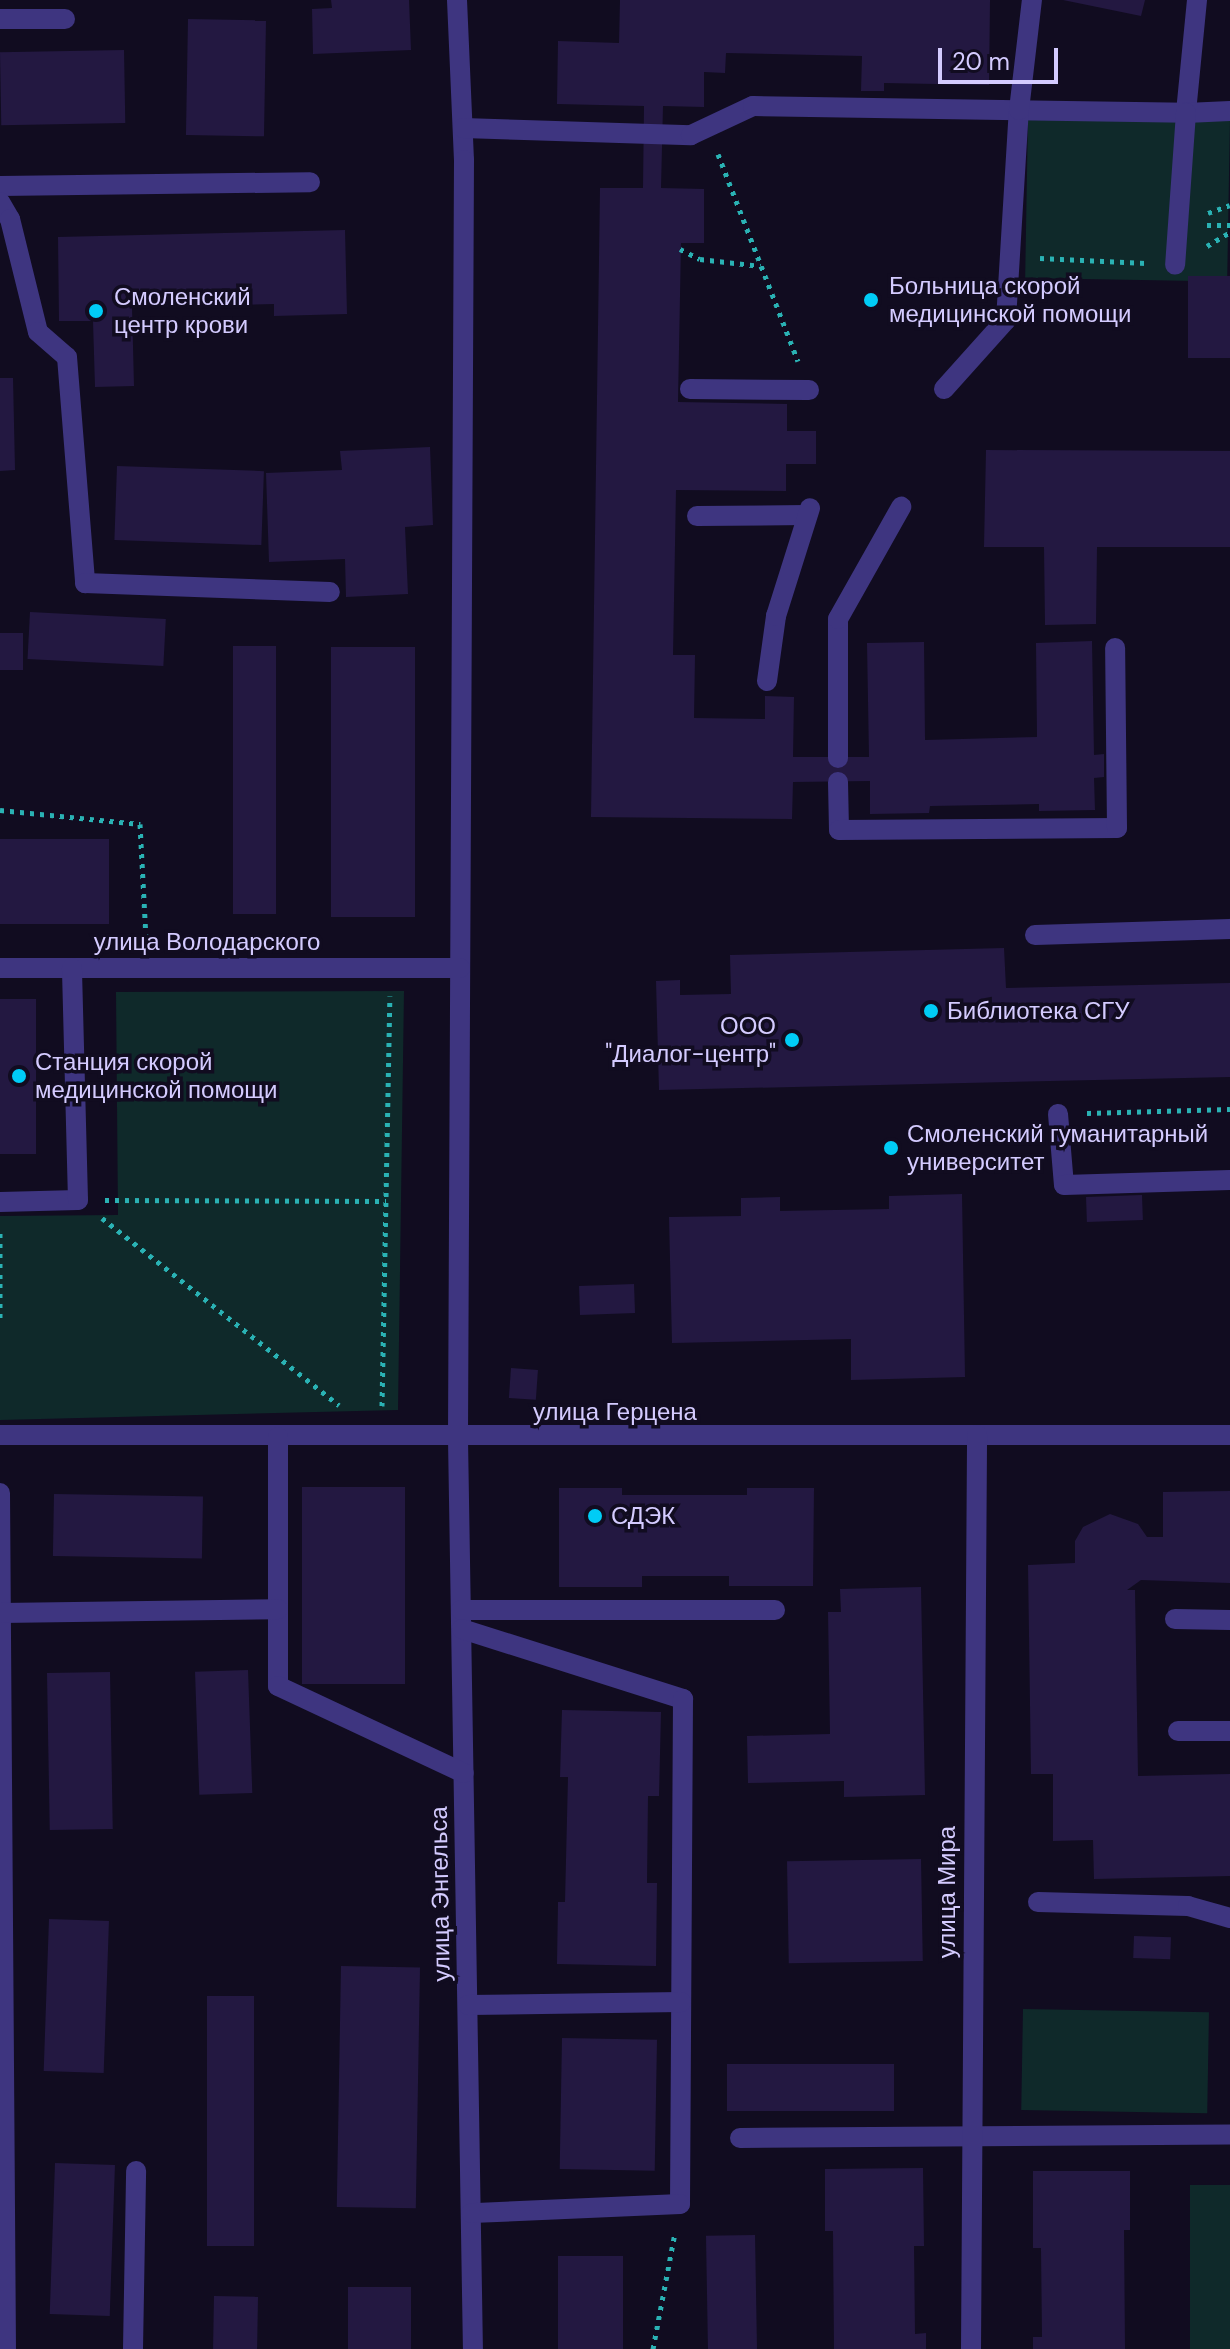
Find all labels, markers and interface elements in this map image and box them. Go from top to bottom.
scale bar [942,32,1062,82]
text: 20 m [952,46,1010,77]
place label: Больница скорой медицинской помощи [889,272,1131,328]
place label: Смоленский центр крови [114,283,251,339]
marker: Больница скорой медицинской помощи [860,289,882,311]
marker: Смоленский центр крови [85,300,107,322]
street label: улица Володарского [94,928,320,956]
place label: Библиотека СГУ [947,997,1129,1025]
marker: Библиотека СГУ [922,1002,940,1020]
place label: ООО "Диалог-центр" [605,1012,776,1068]
marker: ООО "Диалог-центр" [783,1031,801,1049]
place label: Станция скорой медицинской помощи [35,1048,277,1104]
marker: Станция скорой медицинской помощи [10,1067,28,1085]
place label: Смоленский гуманитарный университет [907,1120,1208,1176]
marker: Смоленский гуманитарный университет [882,1139,900,1157]
street label: улица Герцена [533,1398,697,1426]
place label: СДЭК [611,1502,675,1530]
marker: СДЭК [586,1507,604,1525]
street label: улица Энгельса [424,1806,456,1982]
street label: улица Мира [933,1826,961,1958]

